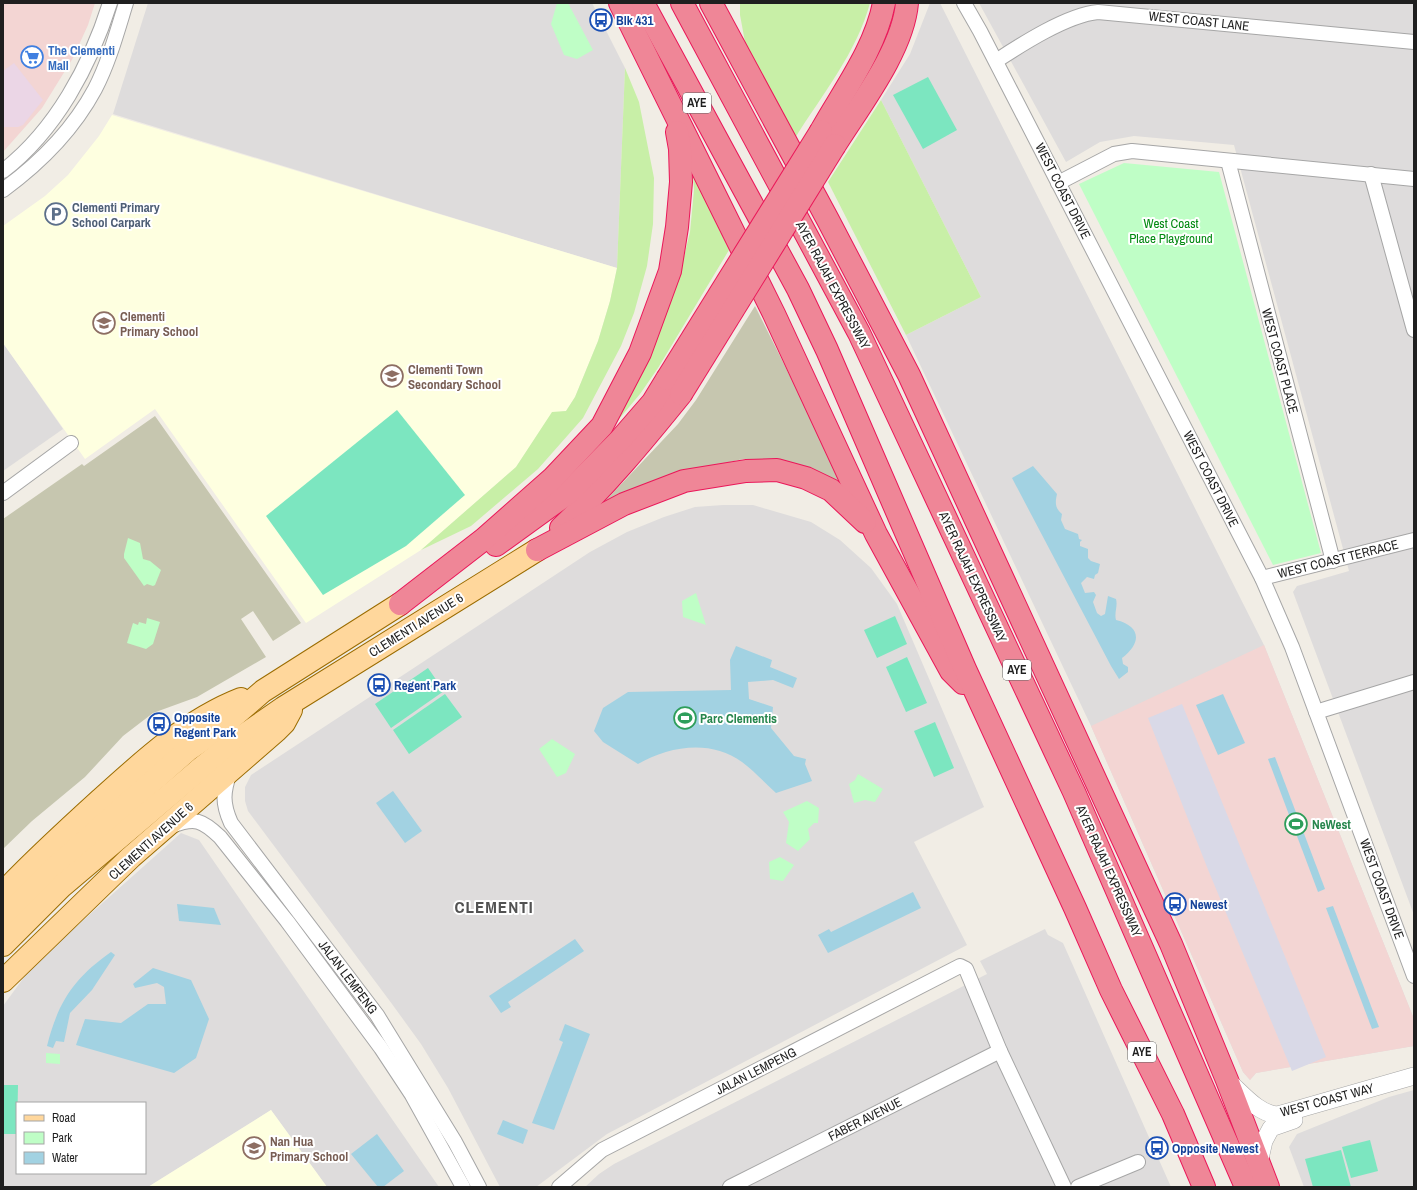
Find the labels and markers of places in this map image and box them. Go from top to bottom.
bus stop icon: Blk 431 [588,7,614,33]
place label: Blk 431 [616,12,653,29]
place label: The Clementi Mall [48,42,115,74]
supermarket icon: The Clementi Mall [19,44,45,70]
place label: Clementi Primary School Carpark [72,199,160,231]
parking icon: Clementi Primary School Carpark [43,201,69,227]
place label: Clementi Primary School [120,308,198,340]
school or university icon: Clementi Primary School [91,310,117,336]
place label: Clementi Town Secondary School [408,361,501,393]
school or university icon: Clementi Town Secondary School [379,363,405,389]
bus stop icon: Regent Park [366,672,392,698]
place label: Regent Park [394,677,456,694]
sports icon: Parc Clementis [672,705,698,731]
place label: Opposite Regent Park [174,709,236,741]
place label: Parc Clementis [700,710,777,727]
bus stop icon: Opposite Regent Park [146,711,172,737]
sports icon: NeWest [1283,811,1309,837]
place label: NeWest [1312,816,1351,833]
bus stop icon: Newest [1162,891,1188,917]
place label: Newest [1190,896,1228,913]
place label: Nan Hua Primary School [270,1133,348,1165]
school or university icon: Nan Hua Primary School [241,1135,267,1161]
bus stop icon: Opposite Newest [1144,1135,1170,1161]
place label: Opposite Newest [1172,1140,1259,1157]

